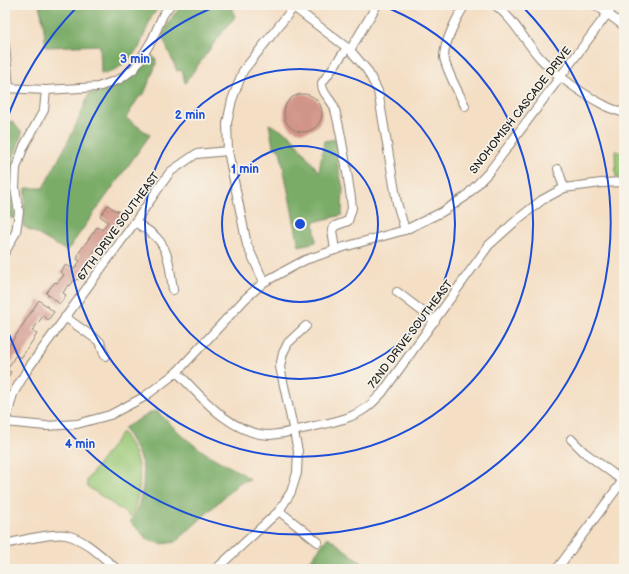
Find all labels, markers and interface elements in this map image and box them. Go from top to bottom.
street label: SNOHOMISH CASCADE DRIVE [467,44,574,176]
text: 3 min [120,52,150,67]
text: 2 min [175,108,205,123]
text: 1 min [231,162,259,177]
street label: 67TH DRIVE SOUTHEAST [75,169,162,283]
centre of rings [293,217,307,231]
street label: 72ND DRIVE SOUTHEAST [365,277,456,391]
text: 4 min [65,437,95,452]

